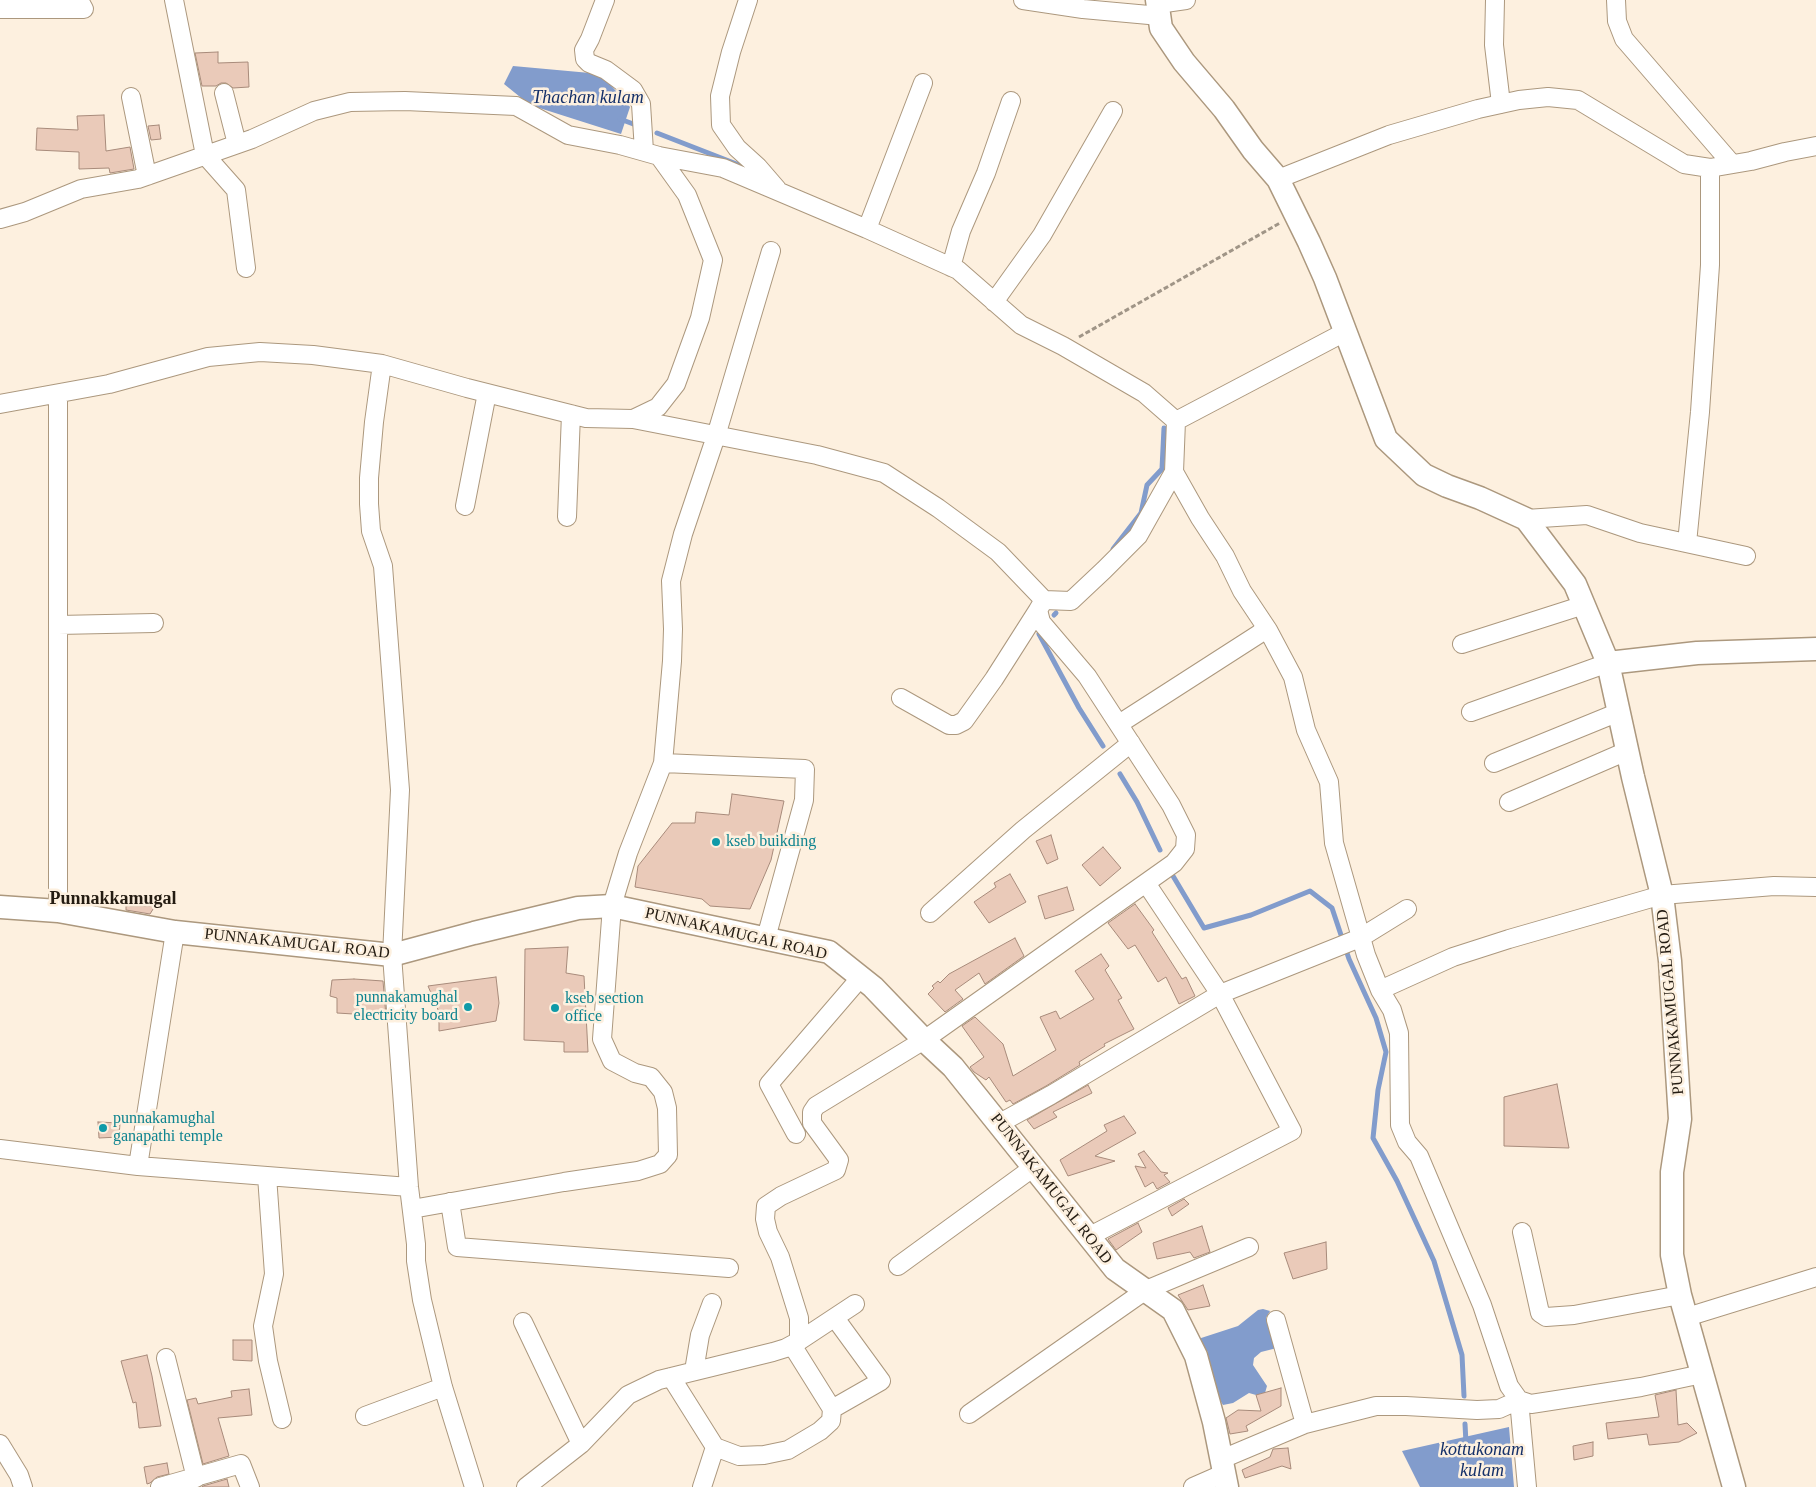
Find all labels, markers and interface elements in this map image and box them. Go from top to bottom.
water label: Thachan kulam [532,87,644,109]
place label: kseb buikding [726,832,816,852]
marker: kseb buikding [710,836,722,848]
district label: Punnakkamugal [49,888,177,910]
street label: PUNNAKAMUGAL ROAD [643,904,829,964]
street label: PUNNAKAMUGAL ROAD [1653,908,1689,1096]
street label: PUNNAKAMUGAL ROAD [203,925,391,963]
place label: punnakamughal electricity board [354,988,458,1026]
place label: kseb section office [565,989,644,1027]
marker: punnakamughal electricity board [462,1001,474,1013]
marker: kseb section office [549,1002,561,1014]
place label: punnakamughal ganapathi temple [113,1109,223,1147]
street label: PUNNAKAMUGAL ROAD [986,1110,1116,1268]
marker: punnakamughal ganapathi temple [97,1122,109,1134]
water label: kottukonam kulam [1440,1439,1524,1482]

